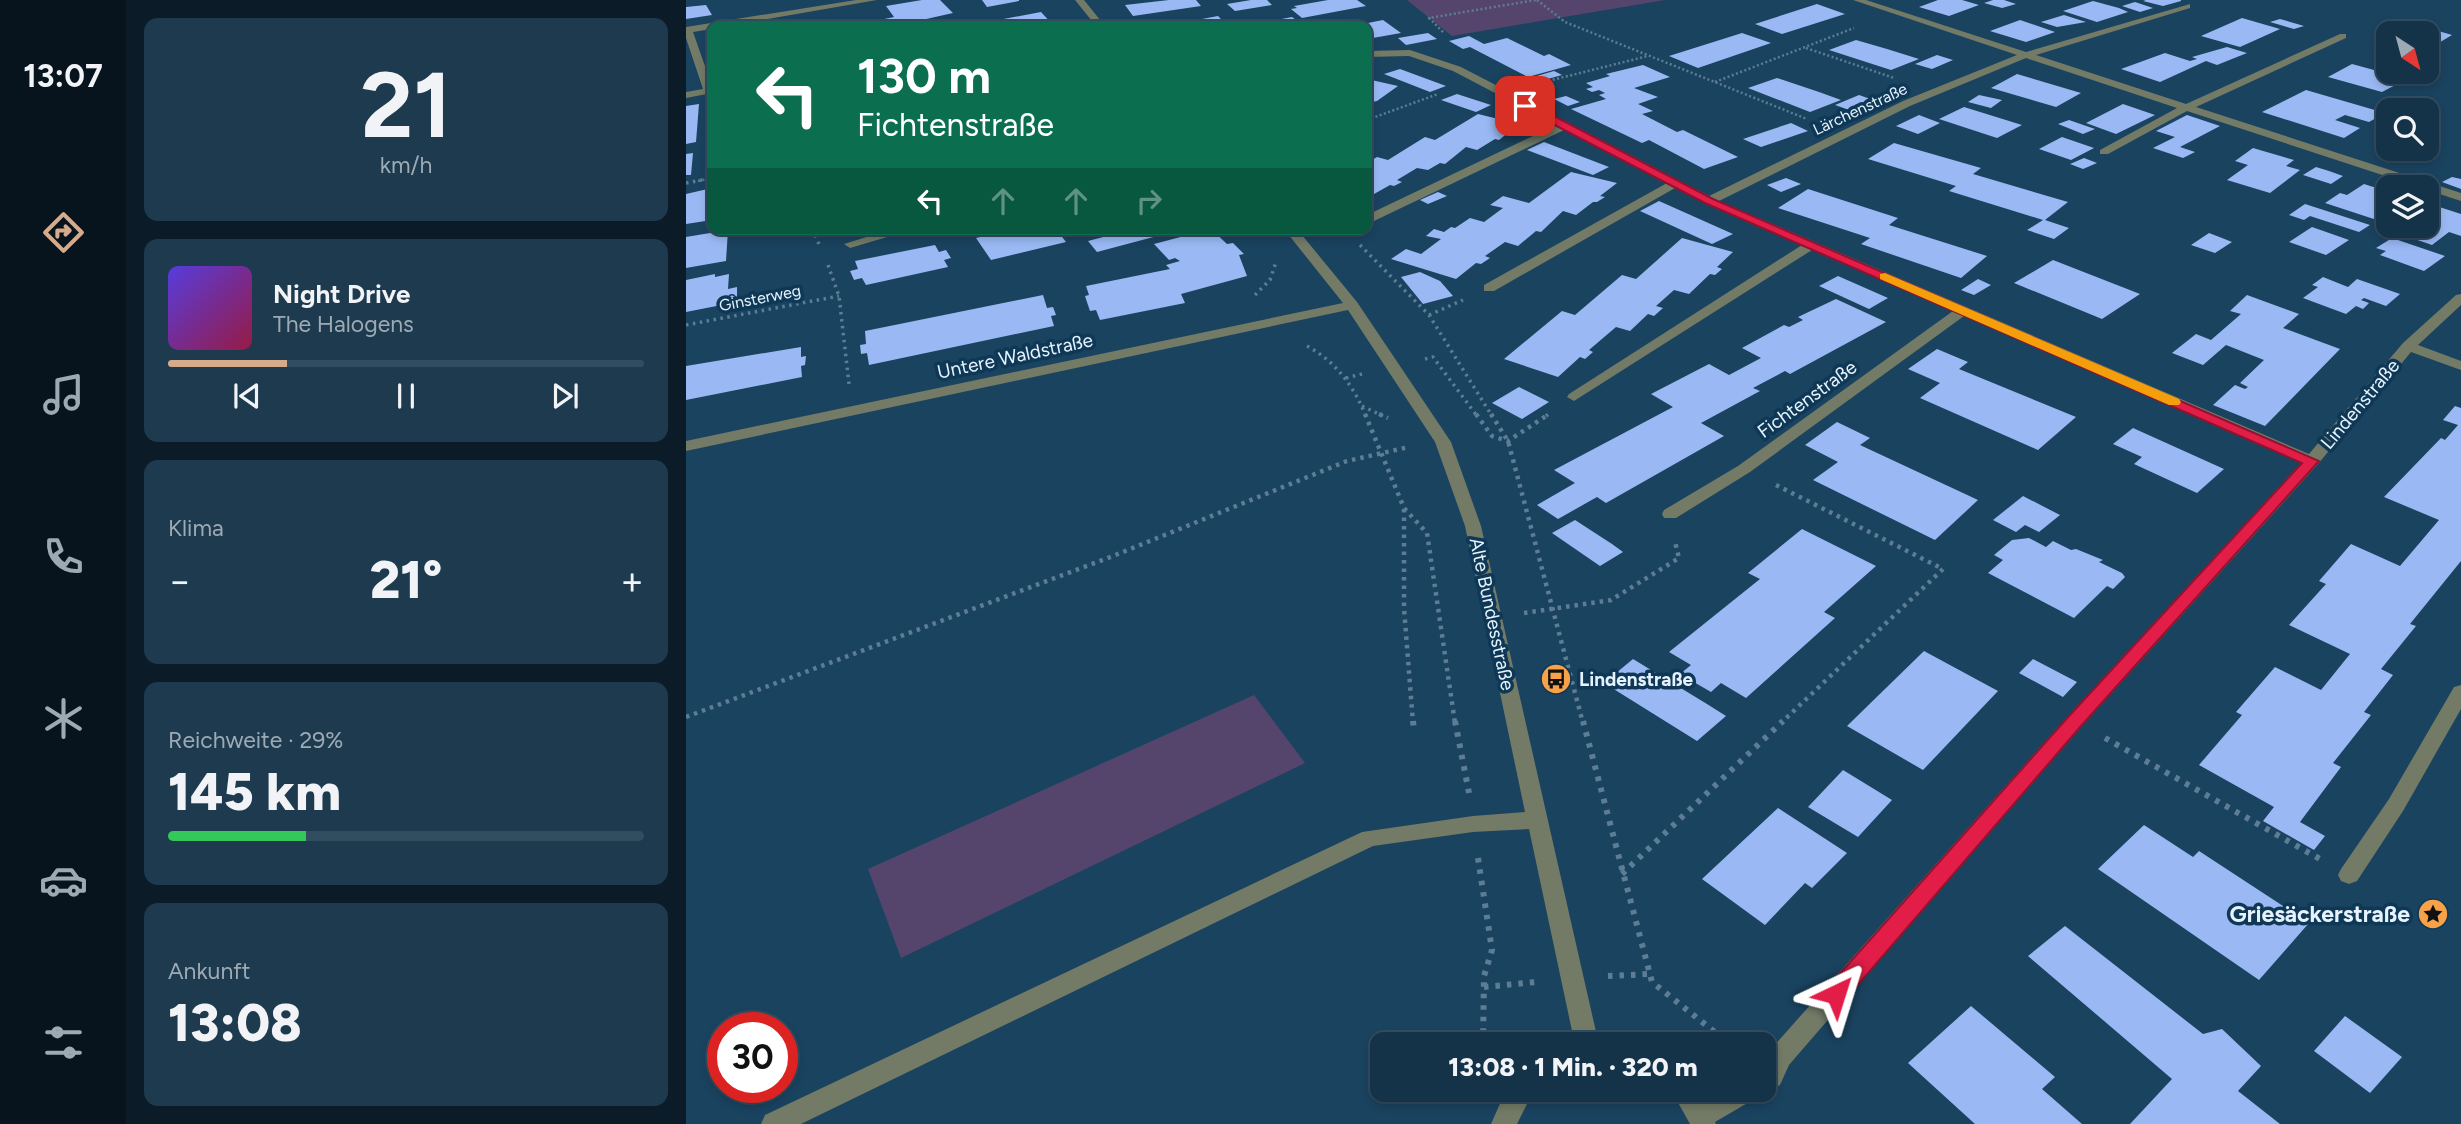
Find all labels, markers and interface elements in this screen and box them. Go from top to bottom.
north arrow [2376,21,2440,84]
map controls [2376,21,2439,238]
text: 130 m [857,46,991,105]
icon: left [742,49,833,140]
text: 21 [360,51,452,160]
text: 13:07 [23,57,103,95]
pin [1495,76,1555,136]
street label: Lärchenstraße [1810,79,1910,139]
icon: arrive [1506,87,1544,125]
button: search [2376,98,2439,161]
text: Fichtenstraße [857,106,1054,144]
text: km/h [380,151,432,179]
button: layers [2376,175,2439,238]
icon: left [911,182,949,220]
icon: ahead [984,182,1022,220]
icon: ahead [1057,182,1095,220]
icon: right [1130,182,1168,220]
icon: directions [39,208,88,257]
text: Night Drive [273,278,410,310]
street label: Ginsterweg [717,281,803,315]
text: The Halogens [273,310,414,338]
street label: Untere Waldstraße [935,328,1095,384]
street label: Lindenstraße [2316,354,2404,454]
street label: Fichtenstraße [1753,355,1861,443]
icon: music [39,370,88,419]
icon: previous [228,377,266,415]
icon: pause [387,377,425,415]
icon: next [546,377,584,415]
text: Klima [168,514,224,542]
icon: phone [39,532,88,581]
street label: Alte Bundesstraße [1465,535,1519,693]
text: 21° [370,549,442,611]
text: − [168,558,192,604]
text: + [620,558,644,604]
bus stop icon: Lindenstraße [1539,662,1573,696]
place label: Lindenstraße [1579,668,1694,691]
icon: climate [39,694,88,743]
text: Reichweite · 29% [168,726,343,754]
text: 145 km [168,761,341,823]
icon: car [39,856,88,905]
place icon: Griesäckerstraße [2416,897,2450,931]
place label: Griesäckerstraße [2230,900,2410,928]
text: Ankunft [168,957,250,985]
position arrow [1799,957,1873,1031]
text: 13:08 [168,992,302,1054]
speed limit sign: 30 [707,1012,798,1103]
icon: filters [39,1018,88,1067]
text: 13:08 · 1 Min. · 320 m [1448,1051,1698,1083]

